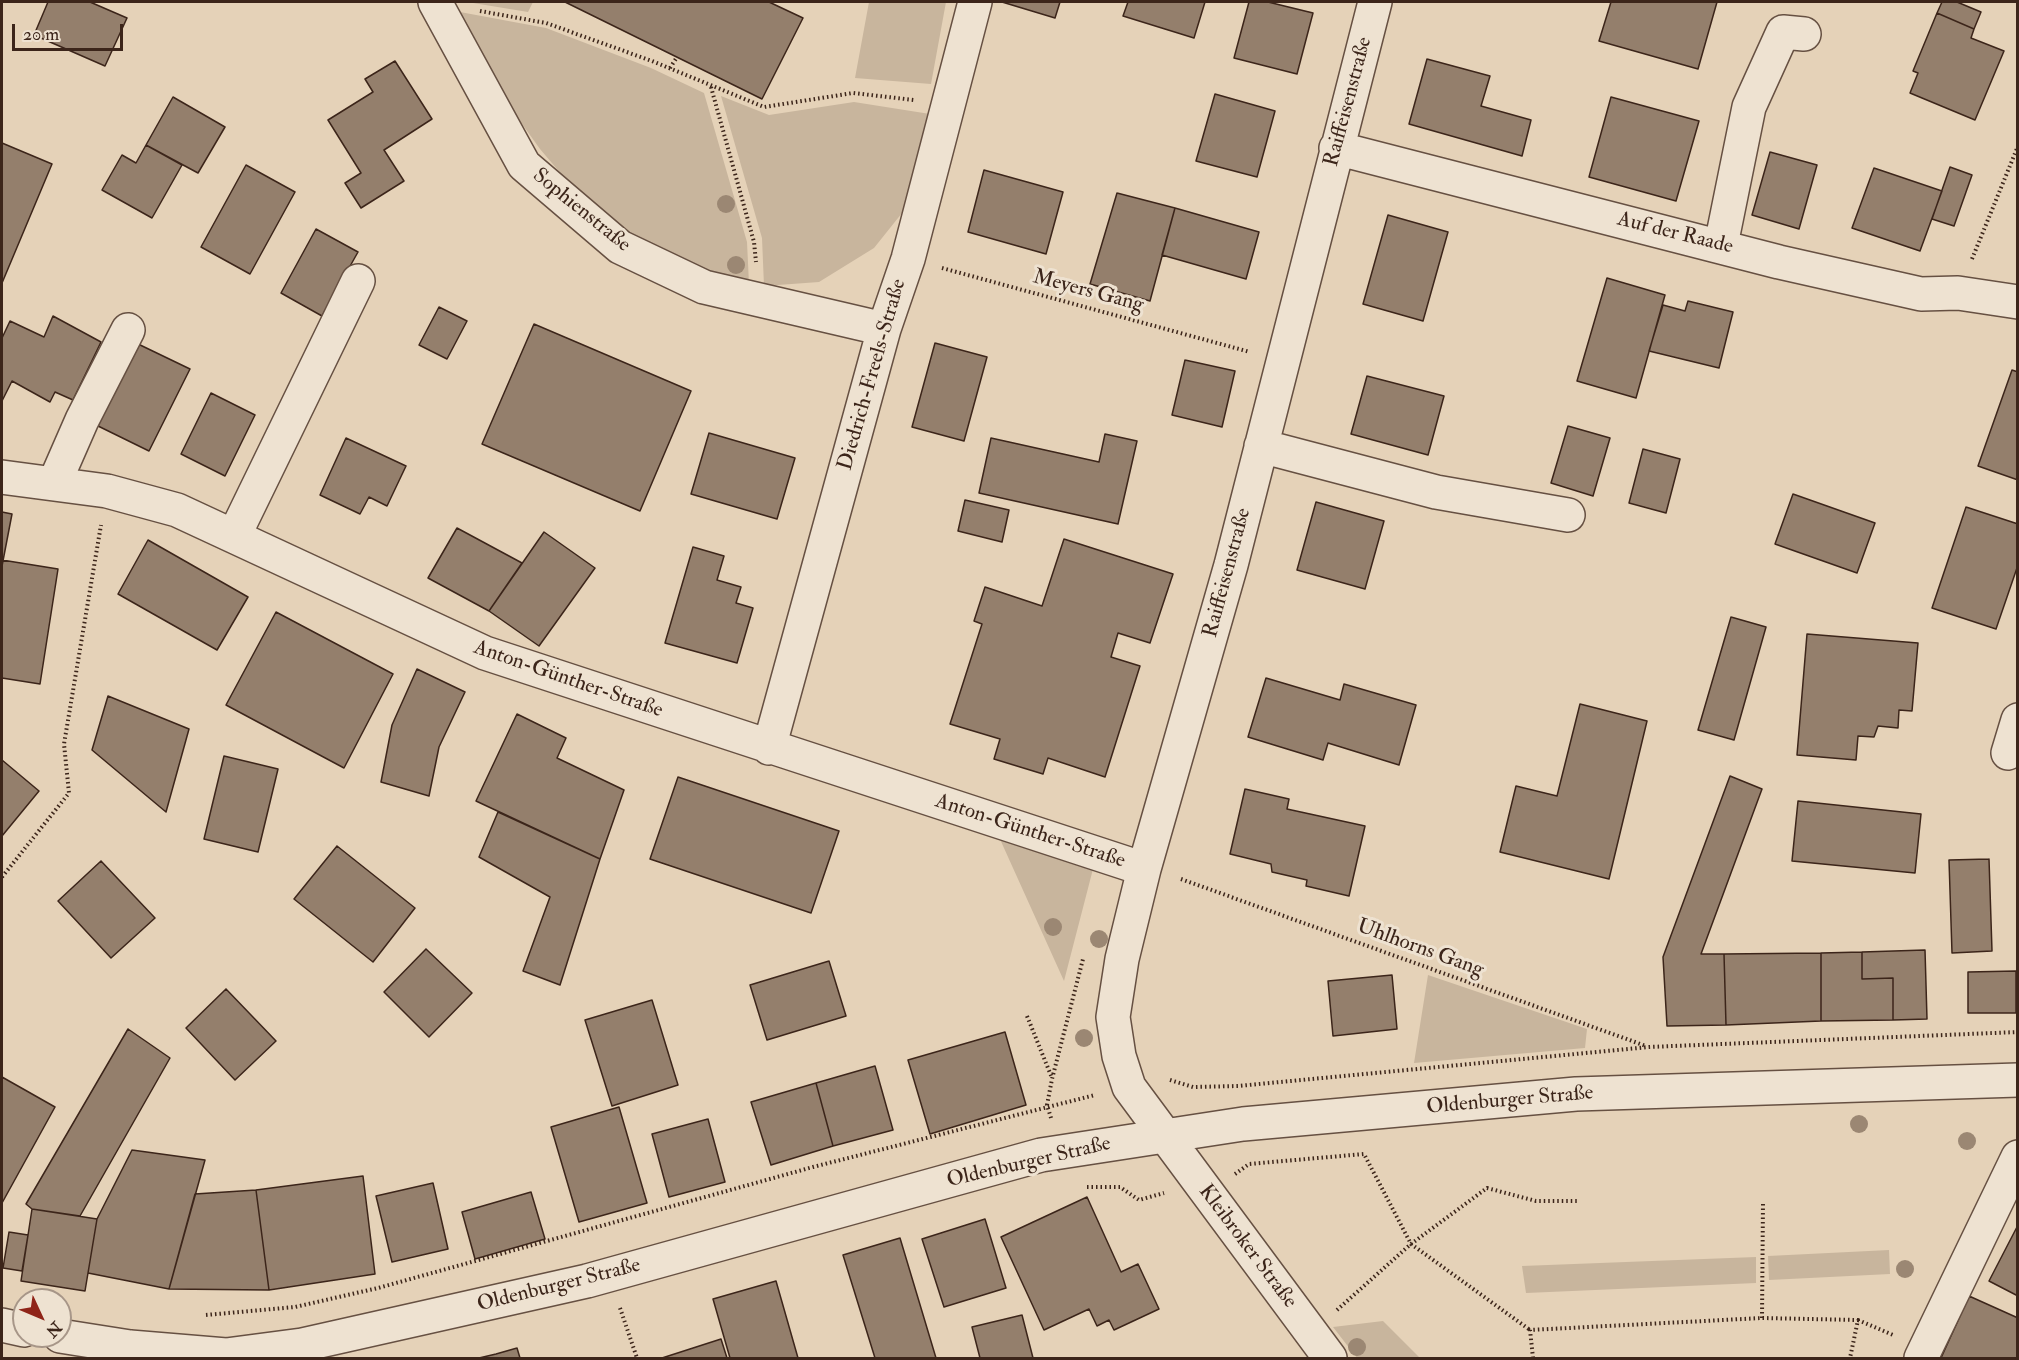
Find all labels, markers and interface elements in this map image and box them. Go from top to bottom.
scale bar [15,12,126,50]
text: 20 m [23,23,59,46]
street label: Raiffeisenstraße [1320,35,1378,169]
street label: Sophienstraße [527,164,635,258]
street label: Auf der Raade [1615,207,1735,261]
street label: Meyers Gang [1030,265,1146,319]
street label: Diedrich-Freels-Straße [834,276,912,474]
street label: Raiffeisenstraße [1199,506,1257,640]
street label: Anton-Günther-Straße [470,636,666,724]
street label: Anton-Günther-Straße [932,789,1128,875]
street label: Uhlhorns Gang [1353,914,1487,984]
street label: Oldenburger Straße [1426,1081,1594,1121]
street label: Oldenburger Straße [945,1132,1113,1194]
street label: Kleibroker Straße [1192,1180,1302,1314]
street label: Oldenburger Straße [475,1254,643,1318]
north arrow [12,1288,72,1348]
text: N [41,1317,66,1341]

